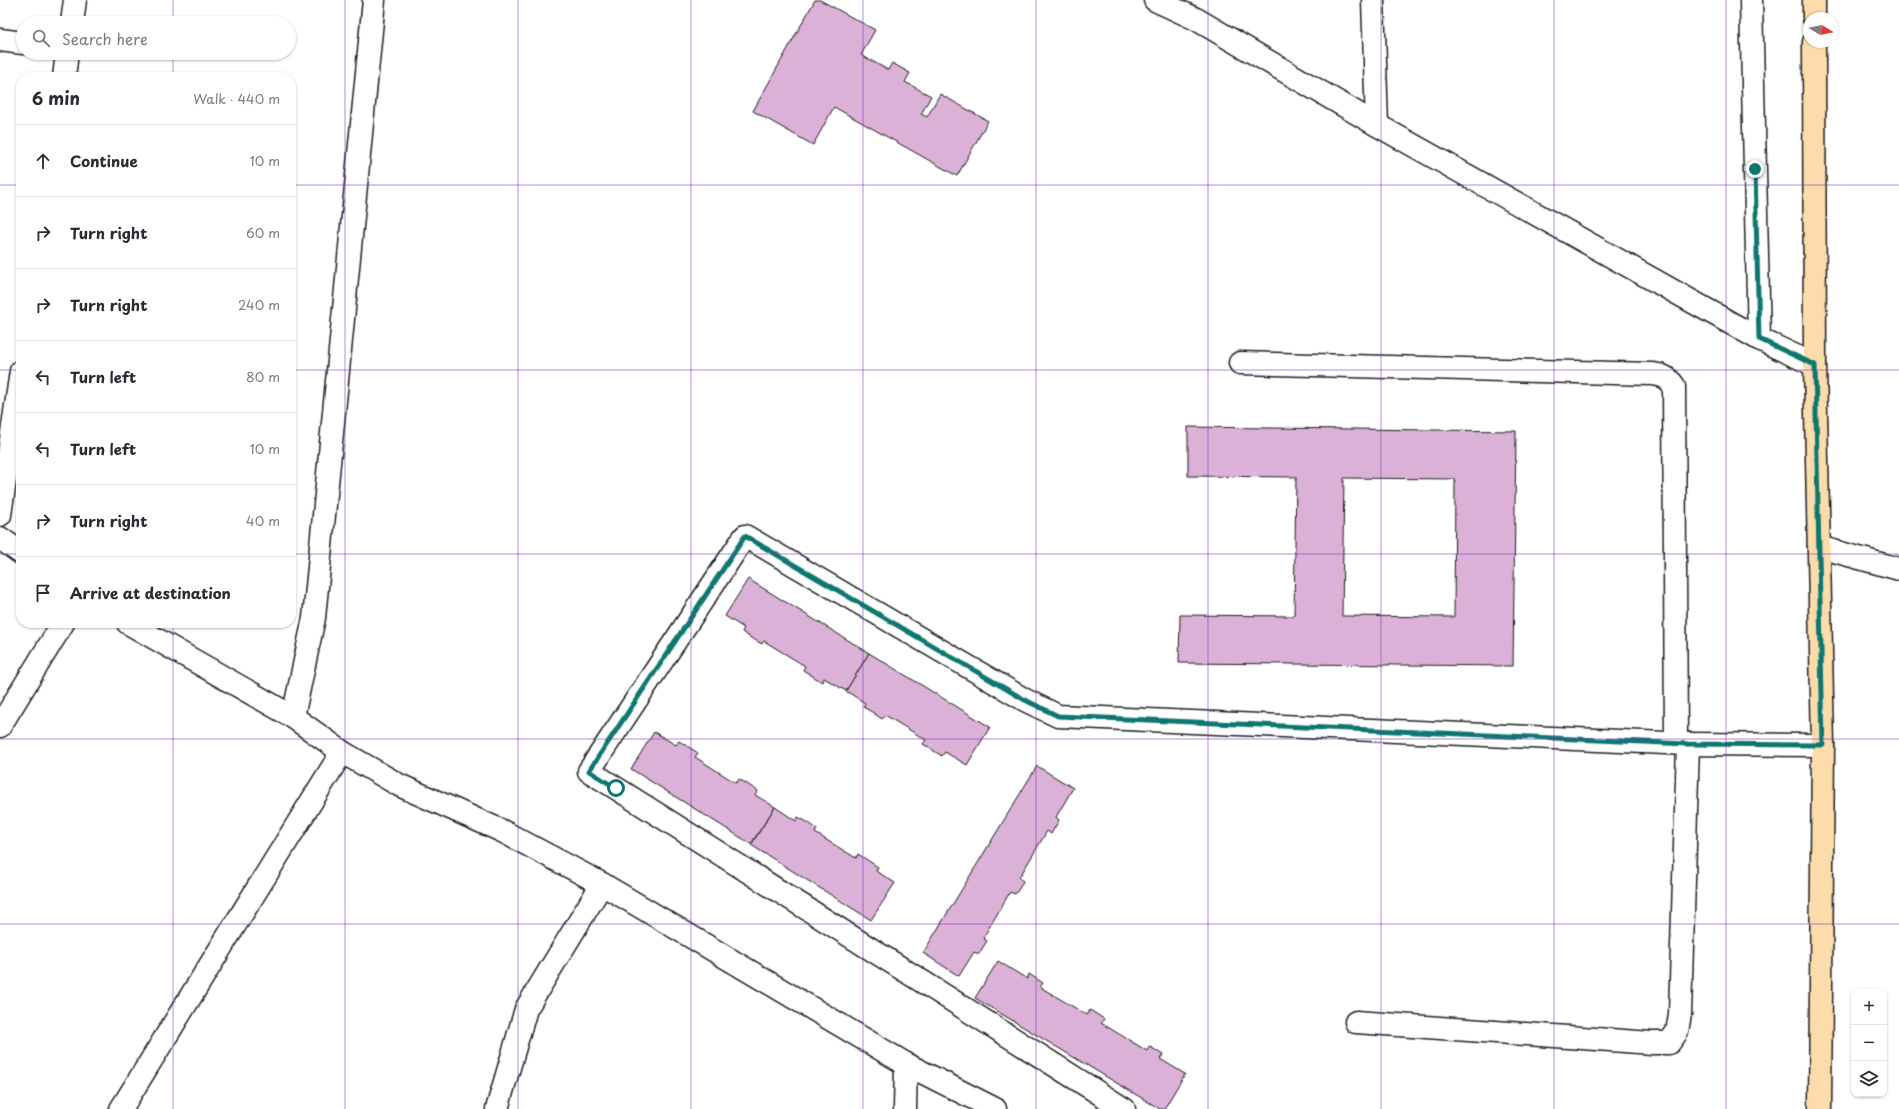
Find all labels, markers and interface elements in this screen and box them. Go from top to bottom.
north arrow [1803,12,1839,48]
search box [16,16,296,60]
icon: search [30,27,52,49]
text: Search here [62,27,148,50]
text: 6 min [32,85,80,111]
text: Walk · 440 m [193,89,280,108]
text: Continue [70,149,138,172]
icon: ahead [32,150,54,172]
text: 10 m [250,151,280,170]
route end [1746,160,1764,178]
text: Turn right [70,221,147,244]
icon: right [32,222,54,244]
text: 60 m [246,223,280,242]
text: Turn right [70,293,147,316]
icon: right [32,294,54,316]
text: 240 m [238,295,280,314]
text: Turn left [70,365,136,388]
icon: left [32,366,54,388]
text: 80 m [246,367,280,386]
text: Turn left [70,437,136,460]
icon: left [32,438,54,460]
text: 10 m [250,439,280,458]
text: Turn right [70,509,147,532]
icon: right [32,510,54,532]
text: 40 m [246,511,280,530]
text: Arrive at destination [70,581,231,604]
icon: arrive [32,582,54,604]
route start [607,779,625,797]
map controls [1851,989,1887,1097]
button: + [1851,989,1887,1025]
button: − [1851,1025,1887,1061]
button: layers [1851,1061,1887,1097]

